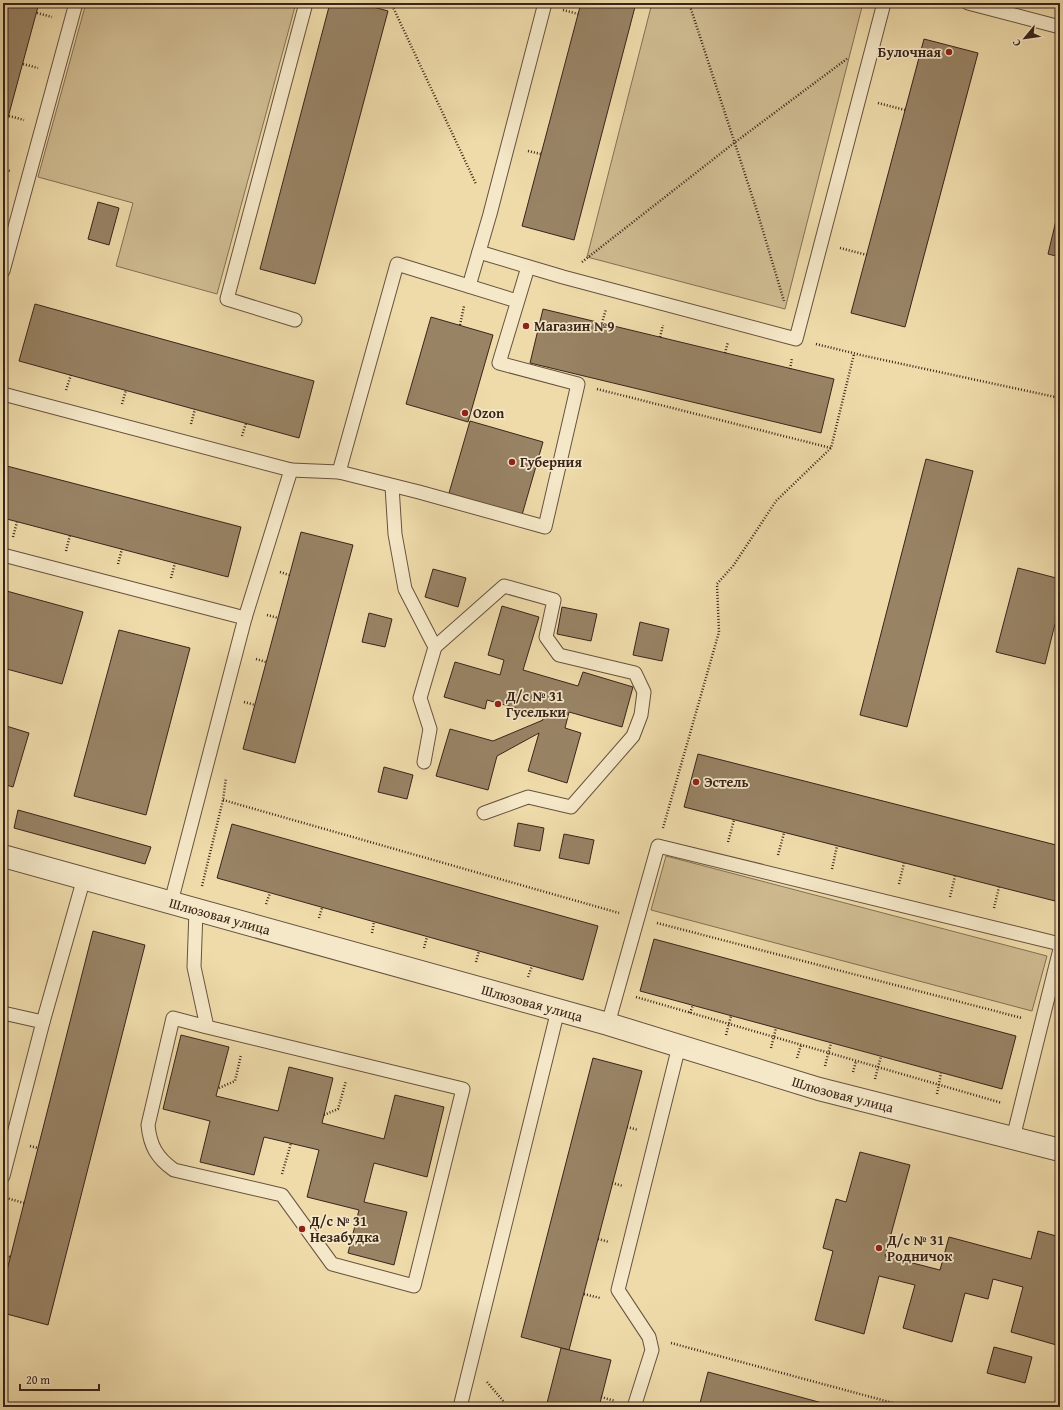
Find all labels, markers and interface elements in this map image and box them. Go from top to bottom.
north arrow [1005,18,1045,58]
text: С [1008,36,1025,49]
place label: Булочная [878,42,941,62]
marker: Булочная [944,47,954,57]
place label: Магазин №9 [534,316,615,336]
marker: Магазин №9 [521,321,531,331]
place label: Ozon [473,403,505,423]
marker: Ozon [460,408,470,418]
place label: Губерния [520,452,582,472]
marker: Губерния [507,457,517,467]
place label: Д/с № 31 Гусельки [505,686,566,722]
marker: Д/с № 31 Гусельки [493,699,503,709]
place label: Эстель [704,772,749,792]
marker: Эстель [691,777,701,787]
street label: Шлюзовая улица [167,893,273,940]
street label: Шлюзовая улица [479,979,585,1027]
street label: Шлюзовая улица [789,1071,896,1118]
place label: Д/с № 31 Незабудка [309,1211,380,1247]
marker: Д/с № 31 Незабудка [297,1224,307,1234]
place label: Д/с № 31 Родничок [886,1230,953,1266]
marker: Д/с № 31 Родничок [874,1243,884,1253]
scale bar [20,1366,99,1392]
text: 20 m [26,1371,50,1388]

